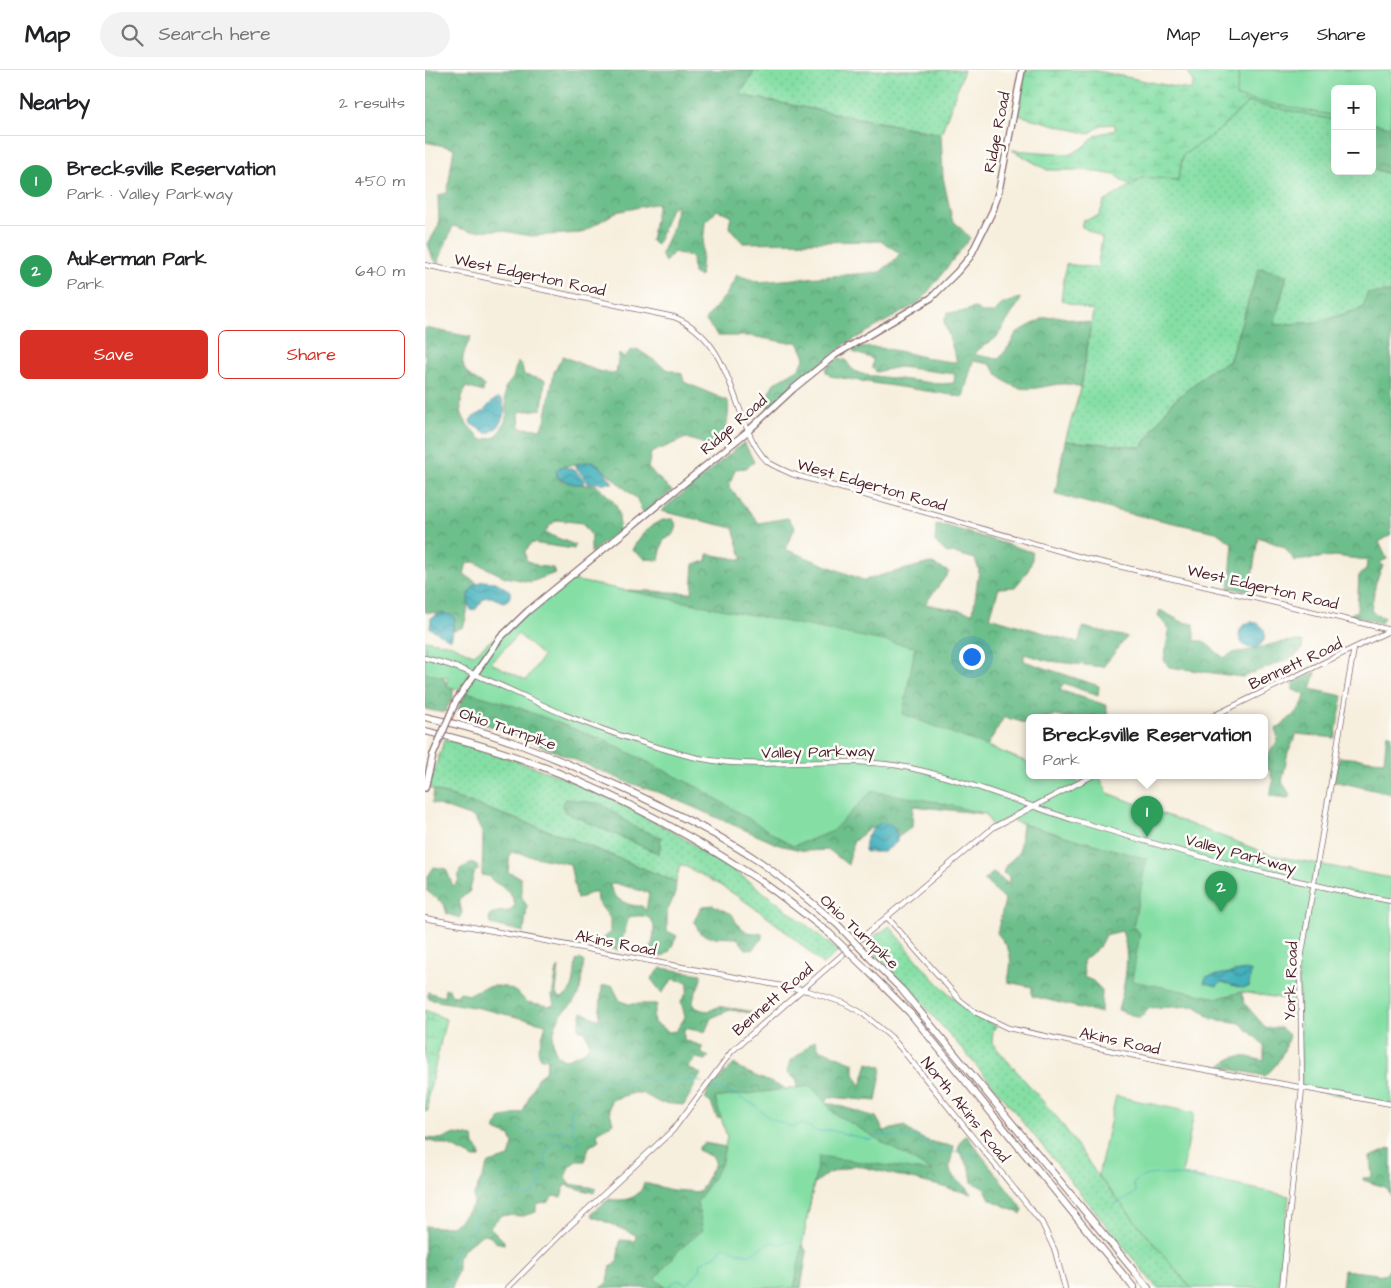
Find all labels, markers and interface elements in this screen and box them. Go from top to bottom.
search box [100,12,450,57]
text: Map [25,18,70,52]
icon: search [118,21,146,49]
text: Search here [158,21,271,48]
text: Map [1166,22,1200,47]
text: Layers [1228,22,1289,47]
text: Share [1317,22,1366,47]
map controls [1331,85,1376,175]
button: + [1331,85,1376,130]
text: Nearby [20,88,90,117]
street label: Ridge Road [978,90,1017,175]
text: 2 results [339,92,405,114]
button: − [1331,130,1376,175]
text: Brecksville Reservation [67,156,275,183]
text: 1 [35,170,37,192]
text: 450 m [354,170,405,192]
text: Park · Valley Parkway [67,183,233,205]
text: Aukerman Park [67,246,207,273]
street label: West Edgerton Road [452,248,608,303]
text: 2 [31,260,41,282]
text: 640 m [355,260,405,282]
text: Park [67,273,104,295]
button: Save [20,330,208,379]
button: Share [218,330,405,379]
street label: Ridge Road [695,390,773,461]
street label: West Edgerton Road [794,453,949,518]
street label: West Edgerton Road [1185,559,1341,616]
street label: Bennett Road [1245,633,1346,695]
your location [959,644,985,670]
street label: Ohio Turnpike [456,702,559,756]
popup [1026,714,1268,779]
text: Brecksville Reservation [1043,722,1251,749]
street label: Valley Parkway [761,740,875,765]
text: Park [1043,749,1080,771]
pin: 1 [1131,796,1163,837]
street label: Valley Parkway [1183,829,1299,880]
pin: 2 [1205,871,1237,912]
street label: Ohio Turnpike [815,889,904,975]
street label: Akins Road [574,924,658,962]
street label: York Road [1279,941,1303,1021]
street label: Bennett Road [727,958,818,1041]
street label: Akins Road [1078,1022,1162,1060]
street label: North Akins Road [916,1052,1015,1167]

